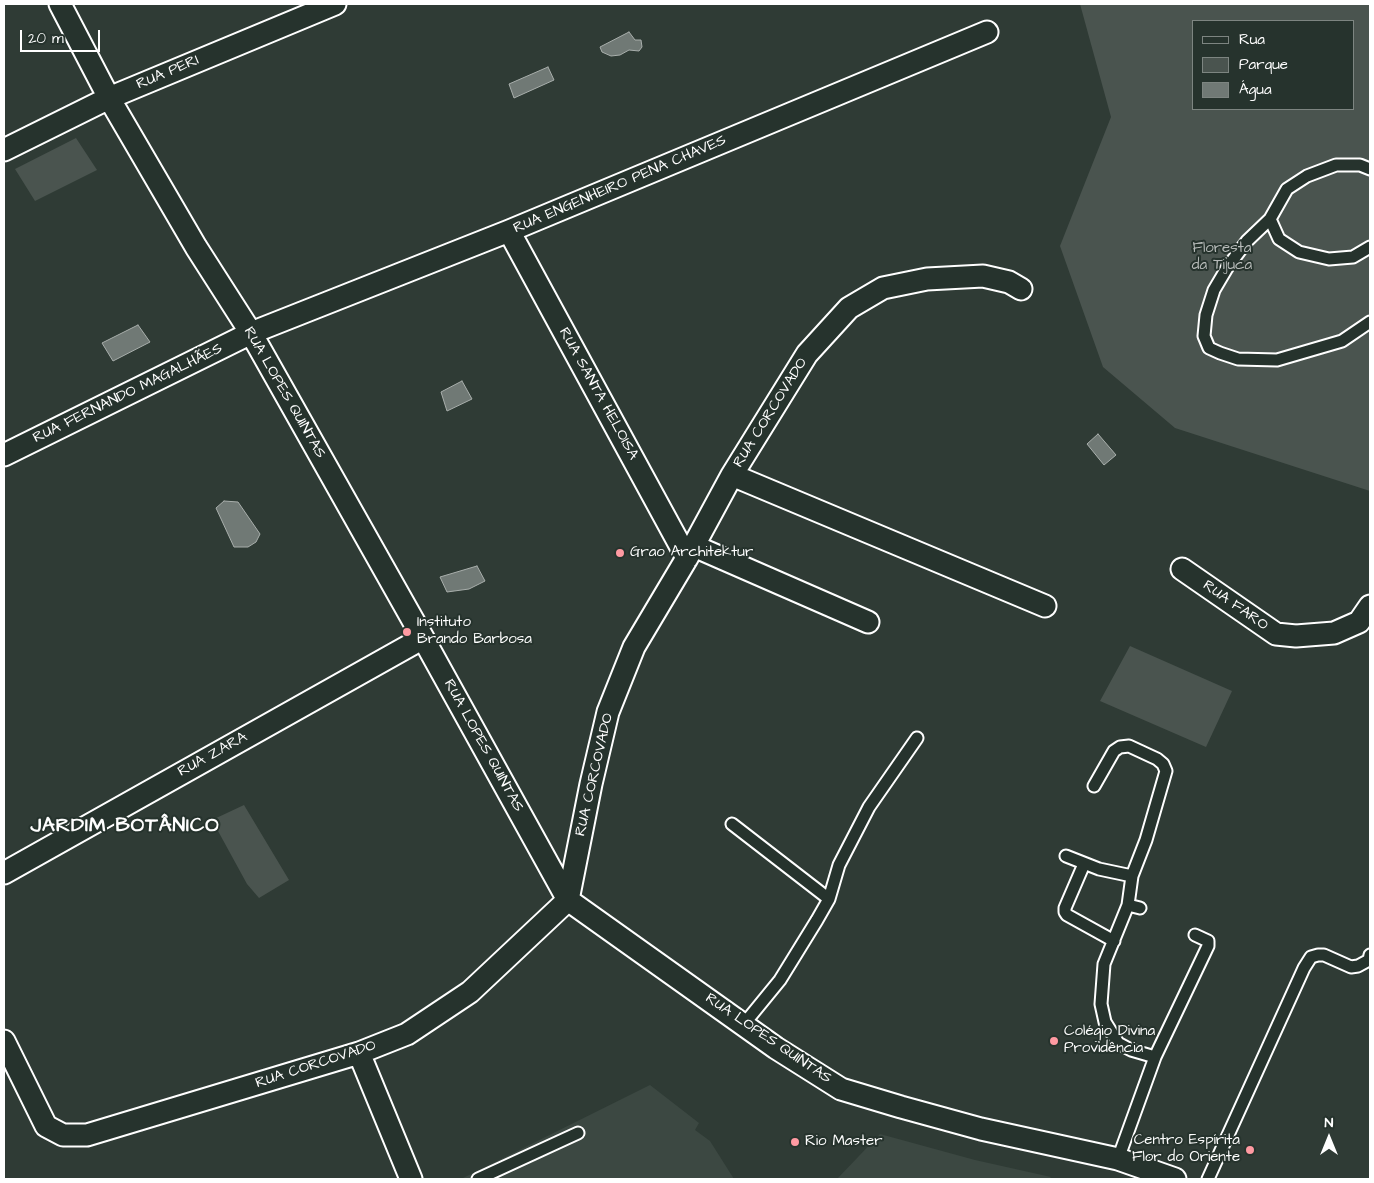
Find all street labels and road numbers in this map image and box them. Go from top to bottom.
street label: RUA PERI [134,52,202,94]
street label: RUA ENGENHEIRO PENA CHAVES [511,132,729,238]
street label: RUA LOPES QUINTAS [239,324,329,462]
street label: RUA SANTA HELOISA [554,325,642,463]
street label: RUA FERNANDO MAGALHÃES [30,340,226,448]
street label: RUA CORCOVADO [730,355,812,471]
street label: RUA FARO [1199,577,1271,635]
street label: RUA LOPES QUINTAS [439,677,527,815]
street label: RUA CORCOVADO [572,712,618,838]
street label: RUA ZARA [175,729,251,781]
street label: RUA LOPES QUINTAS [701,990,835,1088]
street label: RUA CORCOVADO [254,1037,378,1093]

